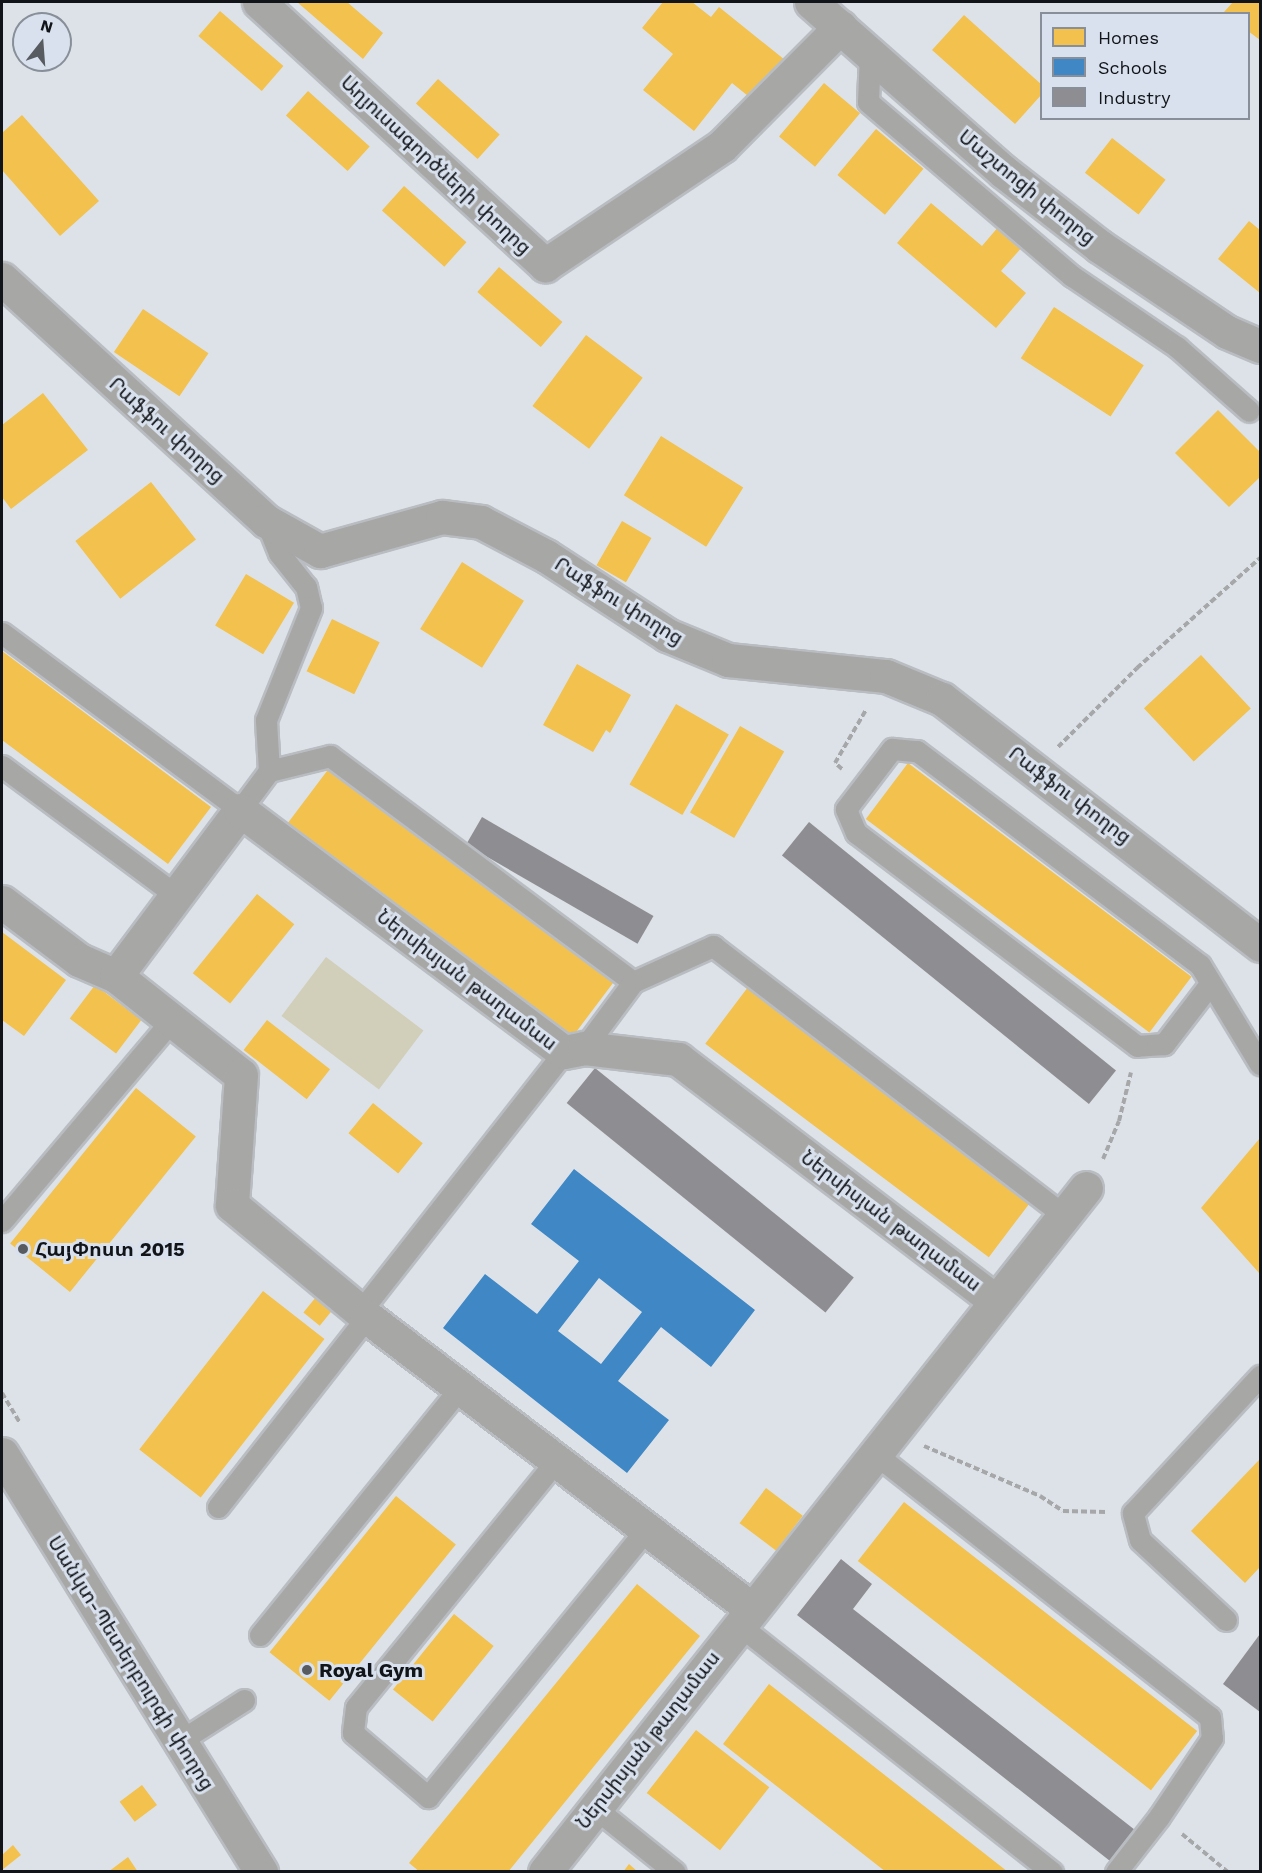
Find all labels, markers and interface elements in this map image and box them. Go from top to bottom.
north arrow [12,12,72,72]
legend [1040,12,1250,120]
text: N [38,15,55,37]
text: Homes [1098,27,1159,48]
text: Schools [1098,57,1167,78]
street label: Աղյուսագործների փողոց [336,70,536,260]
text: Industry [1098,87,1170,108]
street label: Մաշտոցի փողոց [954,124,1100,250]
street label: Րաֆֆու փողոց [104,372,230,488]
street label: Րաֆֆու փողոց [550,552,688,650]
street label: Րաֆֆու փողոց [1004,741,1136,849]
street label: Ներսիսյան թաղամաս [372,904,562,1056]
street label: Ներսիսյան թաղամաս [796,1145,986,1297]
place label: ՀայՓոստ 2015 [35,1237,185,1261]
marker: ՀայՓոստ 2015 [16,1242,30,1256]
street label: Սանկտ-Պետերբուրգի փողոց [43,1531,219,1795]
street label: Ներսիսյան թաղամաս [571,1646,725,1834]
place label: Royal Gym [319,1658,423,1682]
marker: Royal Gym [300,1663,314,1677]

